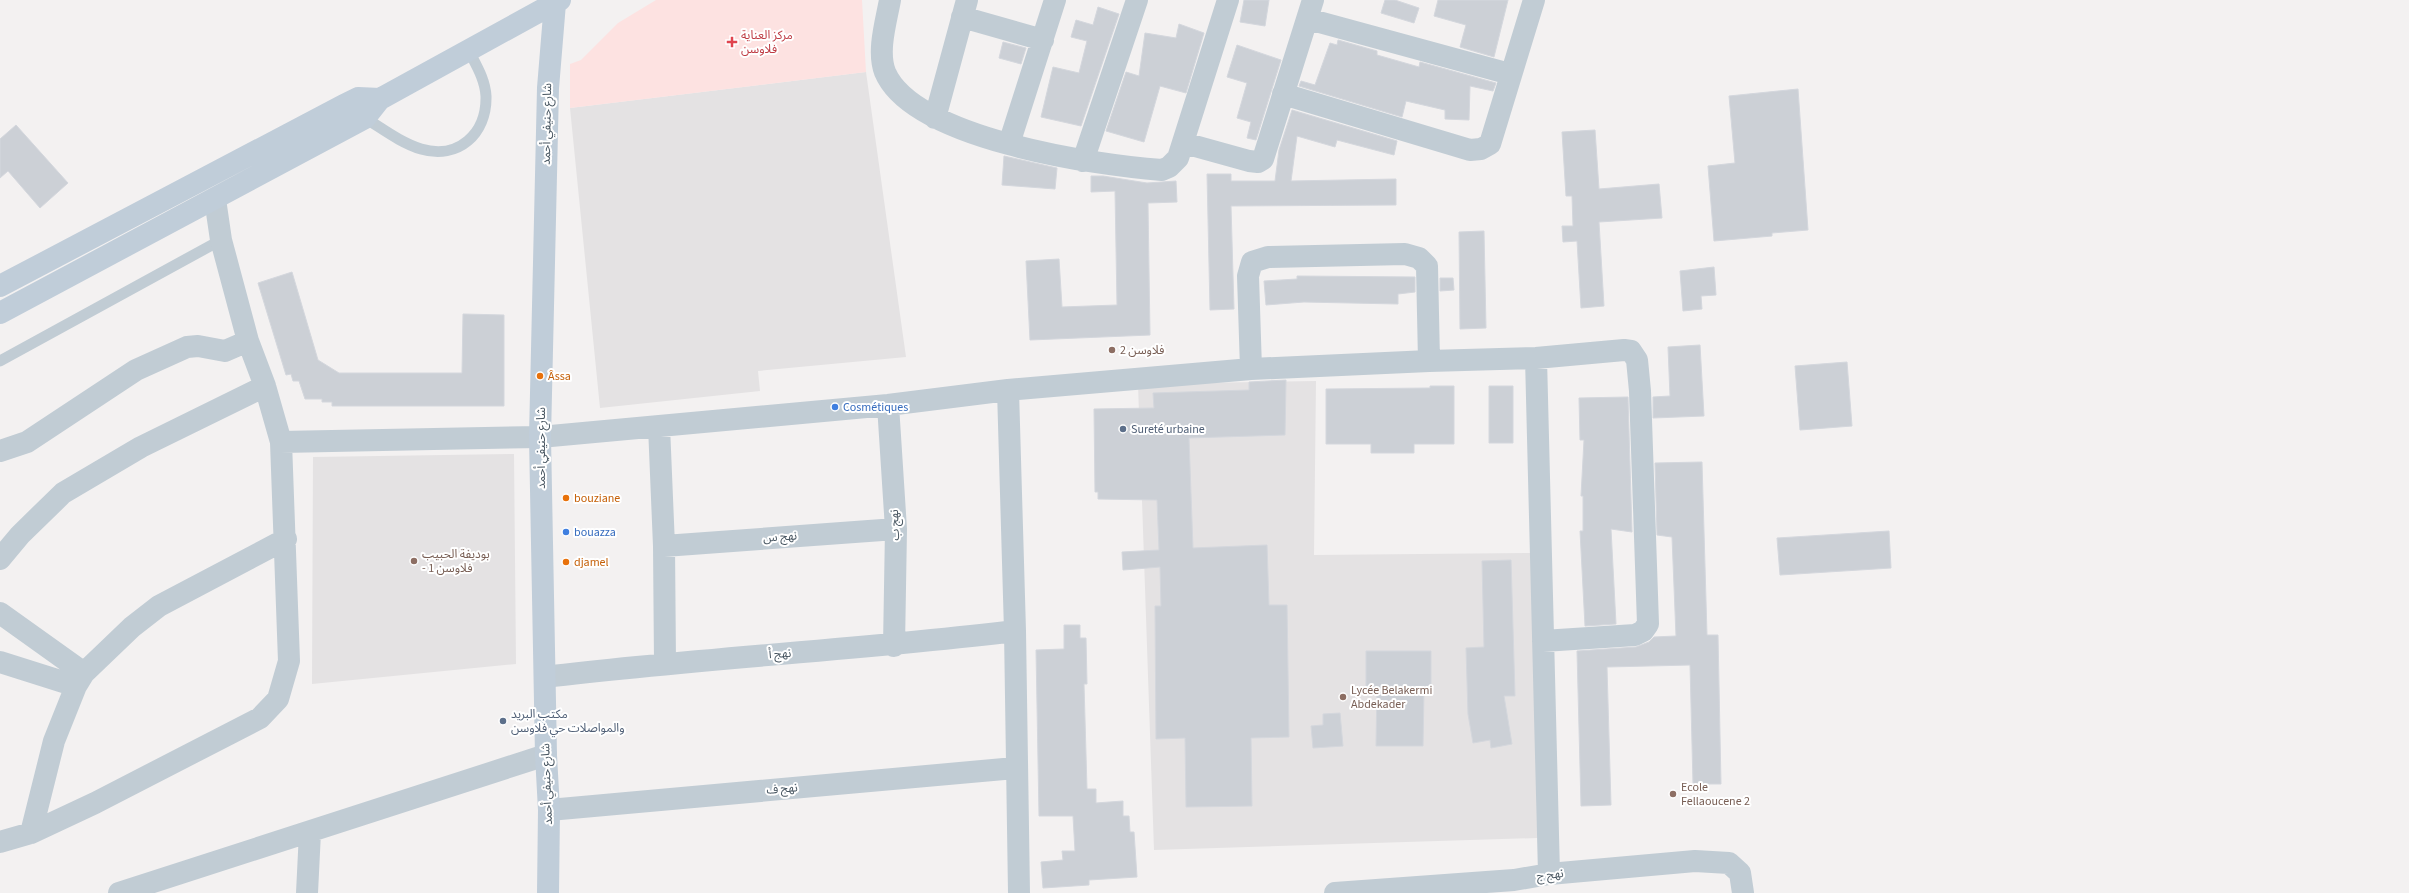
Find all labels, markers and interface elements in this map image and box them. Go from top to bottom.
place label: مركز العناية فلاوسن [741,27,793,58]
marker: مركز العناية فلاوسن [726,36,738,48]
street label: شارع حنيفي أحمد [538,83,557,165]
place label: فلاوسن 2 [1120,342,1164,359]
marker: فلاوسن 2 [1107,345,1117,355]
place label: Âssa [548,368,571,385]
marker: Âssa [535,371,545,381]
place label: Cosmétiques [843,399,908,416]
marker: Cosmétiques [830,402,840,412]
street label: شارع حنيفي أحمد [533,407,550,489]
place label: Sureté urbaine [1131,421,1205,438]
marker: Sureté urbaine [1118,424,1128,434]
place label: bouziane [574,490,620,507]
marker: bouziane [561,493,571,503]
street label: نهج ب [886,509,904,541]
place label: bouazza [574,524,616,541]
marker: bouazza [561,527,571,537]
street label: نهج س [762,527,798,547]
place label: بوديفة الحبيب - فلاوسن 1 [422,546,490,577]
place label: djamel [574,554,609,571]
marker: بوديفة الحبيب - فلاوسن 1 [409,556,419,566]
marker: djamel [561,557,571,567]
street label: نهج أ [768,645,792,663]
place label: Lycée Belakermi Abdekader [1351,682,1432,713]
marker: Lycée Belakermi Abdekader [1338,692,1348,702]
place label: مكتب البريد والمواصلات حي فلاوسن [511,706,625,737]
marker: مكتب البريد والمواصلات حي فلاوسن [498,716,508,726]
street label: شارع حنيفي أحمد [537,743,558,825]
street label: نهج ف [766,779,798,799]
place label: Ecole Fellaoucene 2 [1681,779,1750,810]
marker: Ecole Fellaoucene 2 [1668,789,1678,799]
street label: نهج ج [1535,865,1565,885]

